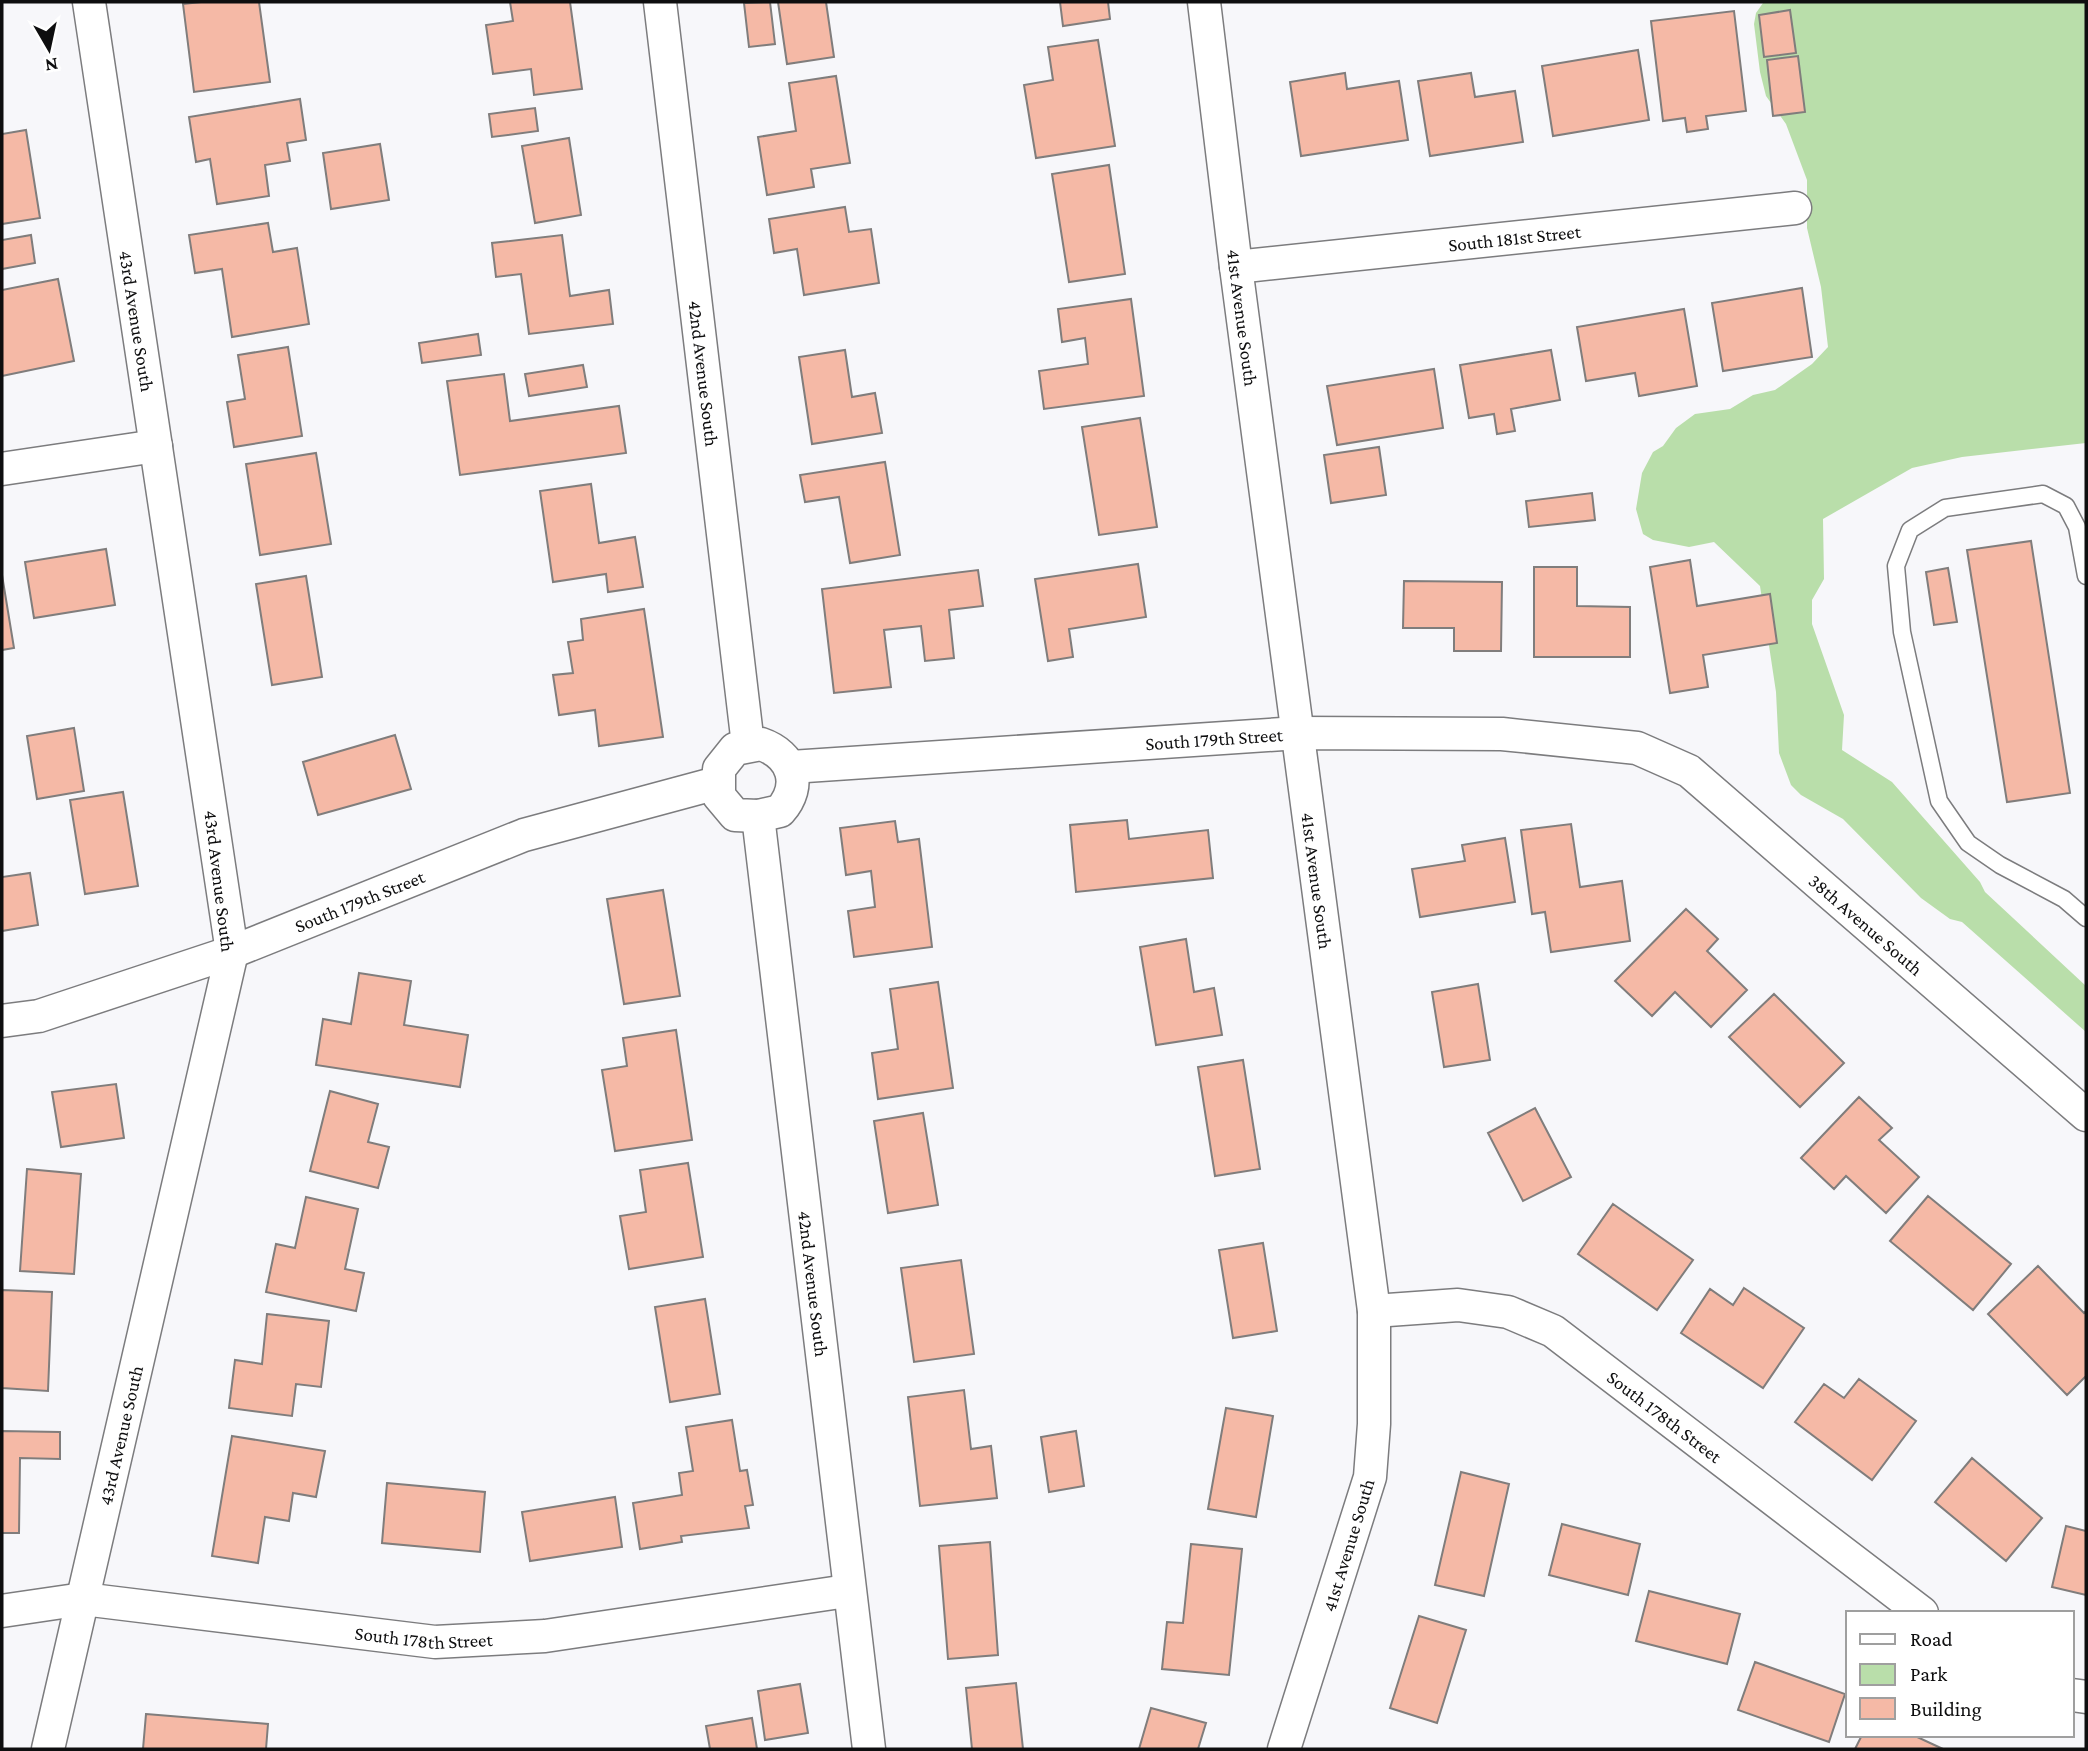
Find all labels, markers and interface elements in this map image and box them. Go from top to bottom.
north arrow [14,14,84,84]
text: N [43,54,60,77]
street label: South 181st Street [1447,221,1583,256]
street label: 41st Avenue South [1223,248,1262,387]
street label: 43rd Avenue South [115,249,158,393]
street label: 42nd Avenue South [684,299,723,448]
street label: South 179th Street [1145,724,1284,754]
street label: 43rd Avenue South [200,809,239,953]
street label: 41st Avenue South [1297,811,1336,951]
street label: South 179th Street [292,866,428,937]
street label: 38th Avenue South [1805,870,1927,980]
street label: 42nd Avenue South [794,1210,832,1358]
street label: 43rd Avenue South [95,1363,147,1507]
street label: South 178th Street [1603,1366,1726,1467]
street label: 41st Avenue South [1318,1476,1379,1614]
legend [1846,1611,2074,1737]
street label: South 178th Street [354,1622,494,1653]
text: Road [1910,1627,1953,1651]
text: Park [1910,1662,1947,1686]
text: Building [1910,1697,1982,1721]

